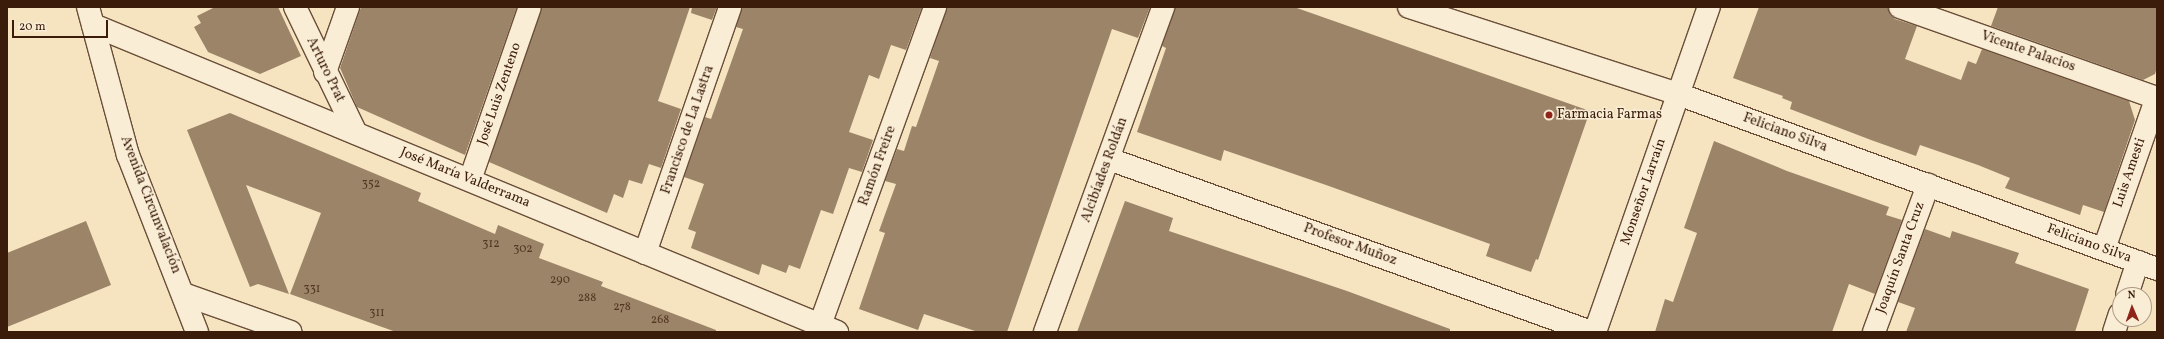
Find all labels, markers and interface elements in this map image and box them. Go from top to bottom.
scale bar [14,12,110,38]
text: 20 m [19,19,46,35]
street label: Vicente Palacios [1979,28,2077,76]
street label: Arturo Prat [302,35,348,105]
street label: José Luis Zenteno [475,41,525,147]
street label: Francisco de La Lastra [658,63,718,197]
place label: Farmacia Farmas [1557,107,1662,123]
marker: Farmacia Farmas [1544,110,1554,120]
street label: Feliciano Silva [1740,110,1830,156]
street label: Alcibíades Roldán [1078,115,1132,225]
street label: Ramón Freire [856,124,900,208]
street label: Avenida Circunvalación [116,134,184,276]
street label: Monseñor Larraín [1618,136,1670,248]
street label: Luis Amesti [2110,136,2150,210]
street label: José María Valderrama [397,144,533,212]
house number: 352 [362,178,380,192]
street label: Joaquín Santa Cruz [1873,200,1929,316]
street label: Profesor Muñoz [1301,220,1399,270]
street label: Feliciano Silva [2044,221,2134,267]
house number: 312 [482,238,500,252]
house number: 302 [513,243,533,257]
house number: 290 [550,274,570,288]
house number: 331 [304,283,320,297]
north arrow [2112,287,2152,327]
text: N [2127,288,2136,303]
house number: 288 [578,292,596,306]
house number: 278 [613,301,631,315]
house number: 311 [369,307,385,321]
house number: 268 [651,314,669,328]

